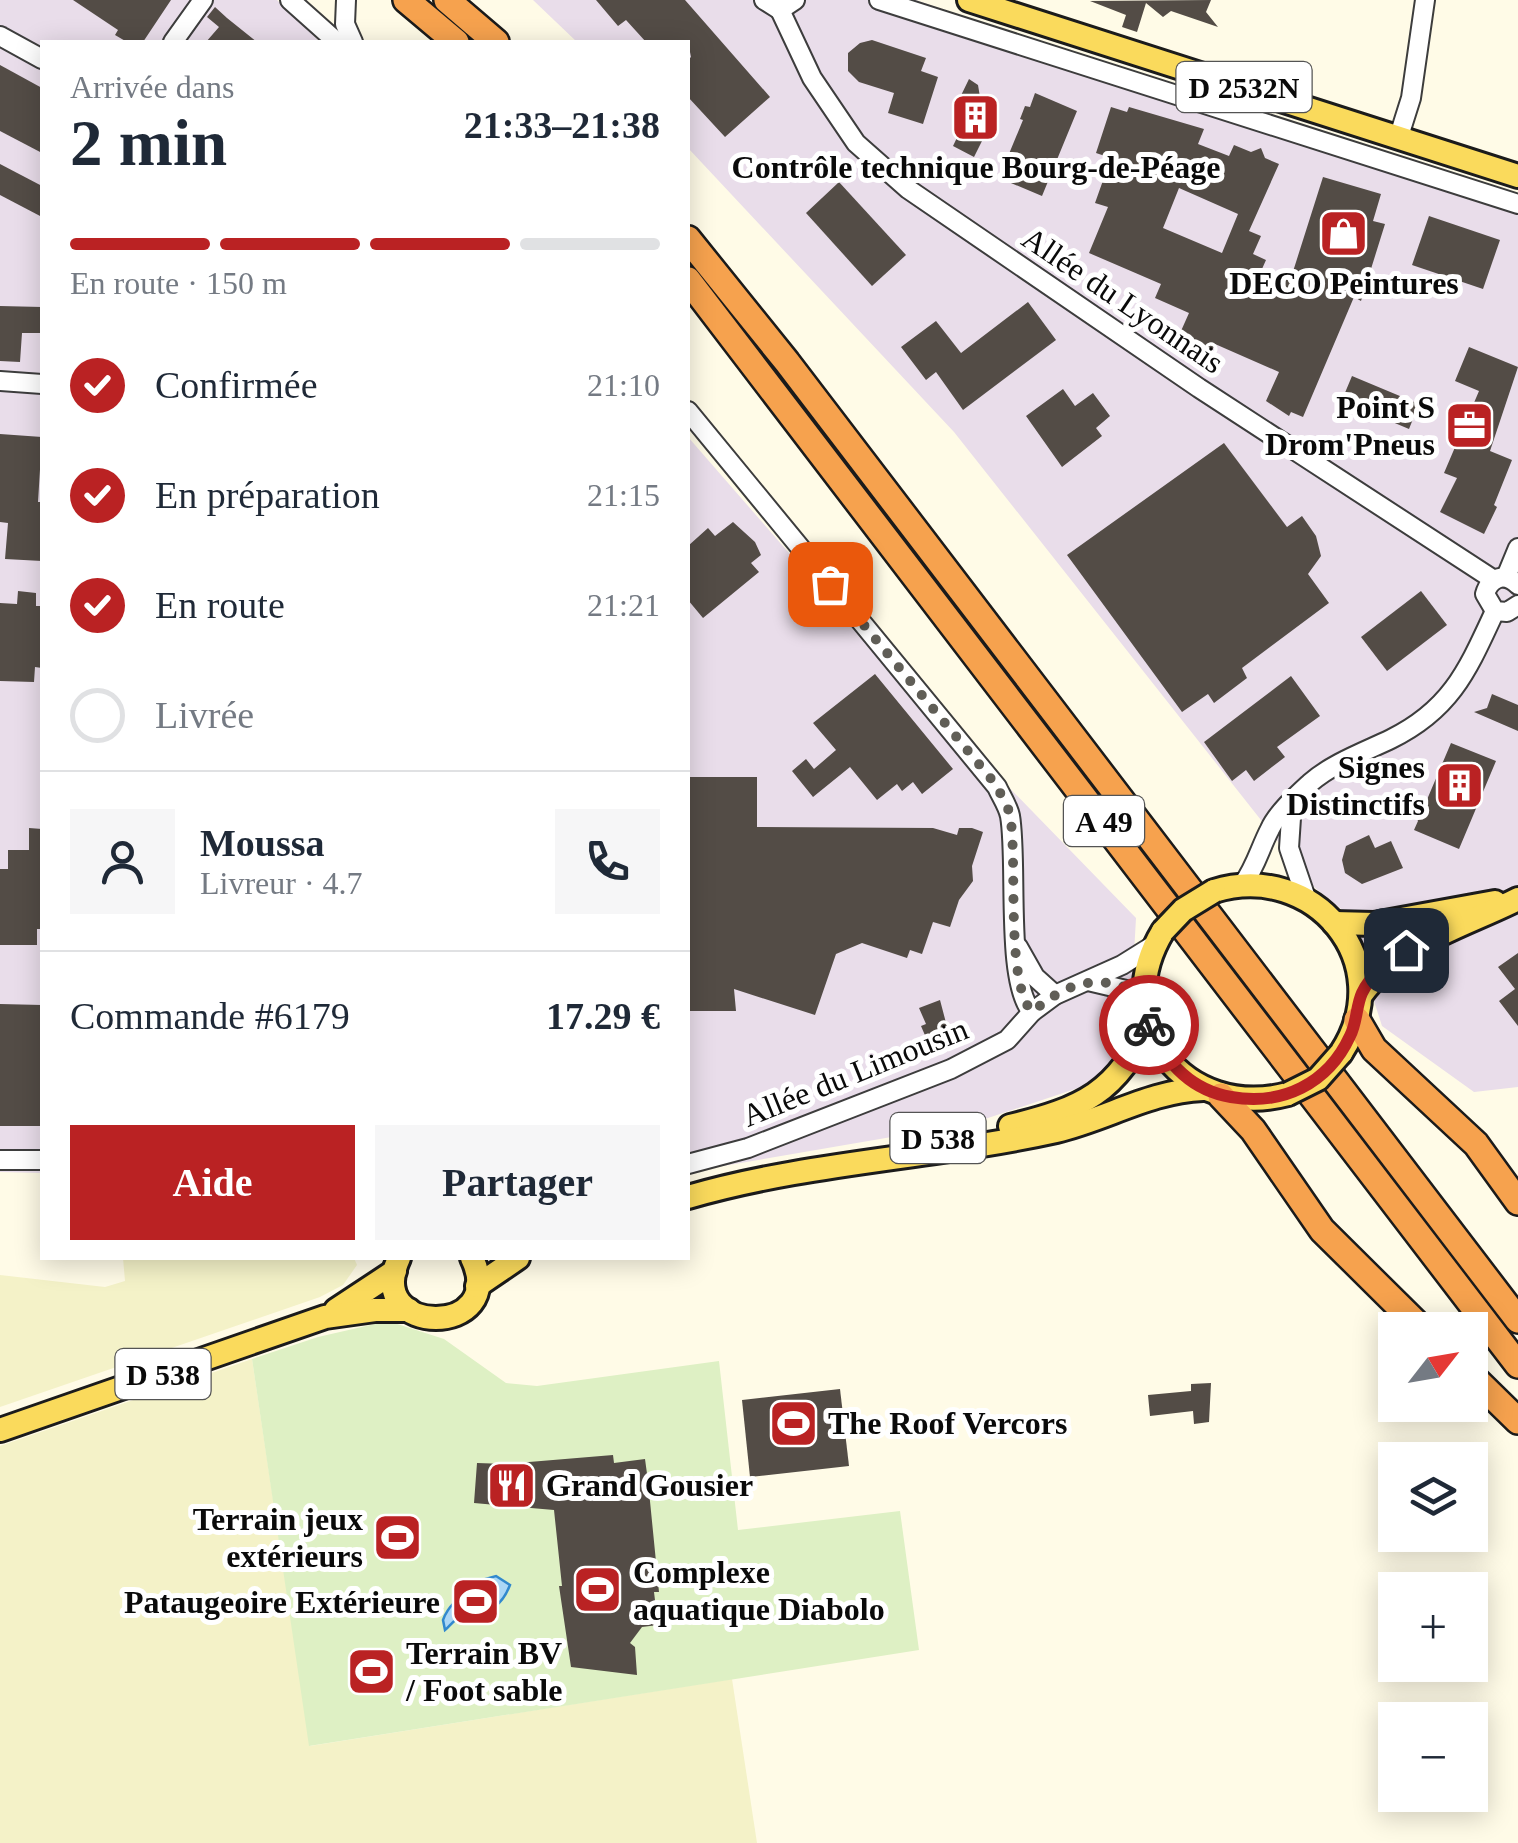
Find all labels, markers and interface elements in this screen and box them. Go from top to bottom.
road number: D 2532N [1176,62,1312,112]
text: Arrivée dans [70,69,234,105]
building icon: Contrôle technique Bourg-de-Péage [950,91,1002,143]
text: 21:33–21:38 [464,104,660,146]
text: 2 min [70,107,227,179]
place label: Contrôle technique Bourg-de-Péage [732,149,1220,185]
shop icon: DECO Peintures [1318,207,1370,259]
street label: Allée du Lyonnais [1016,219,1230,381]
text: En route · 150 m [70,265,287,301]
place label: DECO Peintures [1229,265,1459,301]
icon: check [70,358,125,413]
text: Confirmée [155,364,318,406]
text: 21:10 [587,367,660,403]
place label: Point S Drom'Pneus [1265,389,1435,462]
office icon: Point S Drom'Pneus [1444,399,1496,451]
icon: check [70,468,125,523]
text: En préparation [155,474,380,516]
text: 21:15 [587,477,660,513]
pin [788,542,873,627]
icon: bag [803,557,858,612]
icon: check [70,578,125,633]
text: En route [155,584,285,626]
text: 21:21 [587,587,660,623]
text: Livrée [155,694,254,736]
place label: Signes Distinctifs [1286,749,1425,822]
building icon: Signes Distinctifs [1434,759,1486,811]
road number: A 49 [1064,796,1144,846]
button: person [70,809,175,914]
button: phone [555,809,660,914]
text: Moussa [200,822,325,864]
text: Livreur · 4.7 [200,865,363,901]
pin [1364,908,1449,993]
icon: home [1379,923,1434,978]
courier [1099,975,1199,1075]
text: Commande #6179 [70,995,350,1037]
text: 17.29 € [546,995,660,1037]
icon: bike [1122,998,1177,1053]
street label: Allée du Limousin [737,1010,973,1134]
road number: D 538 [890,1113,986,1163]
button: Aide [70,1125,355,1240]
button: Partager [375,1125,660,1240]
north arrow [1378,1312,1488,1422]
map controls [1378,1312,1488,1812]
road number: D 538 [116,1349,210,1399]
sports icon: The Roof Vercors [767,1397,819,1449]
place label: The Roof Vercors [828,1405,1067,1441]
button: layers [1378,1442,1488,1552]
restaurant icon: Grand Gousier [485,1459,537,1511]
place label: Grand Gousier [546,1467,753,1503]
place label: Terrain jeux extérieurs [193,1501,363,1574]
sports icon: Terrain jeux extérieurs [372,1511,424,1563]
place label: Complexe aquatique Diabolo [633,1554,885,1627]
sports icon: Complexe aquatique Diabolo [572,1564,624,1616]
button: + [1378,1572,1488,1682]
sports icon: Pataugeoire Extérieure [449,1576,501,1628]
place label: Pataugeoire Extérieure [124,1584,440,1620]
place label: Terrain BV / Foot sable [405,1635,562,1708]
sports icon: Terrain BV / Foot sable [345,1645,397,1697]
button: − [1378,1702,1488,1812]

